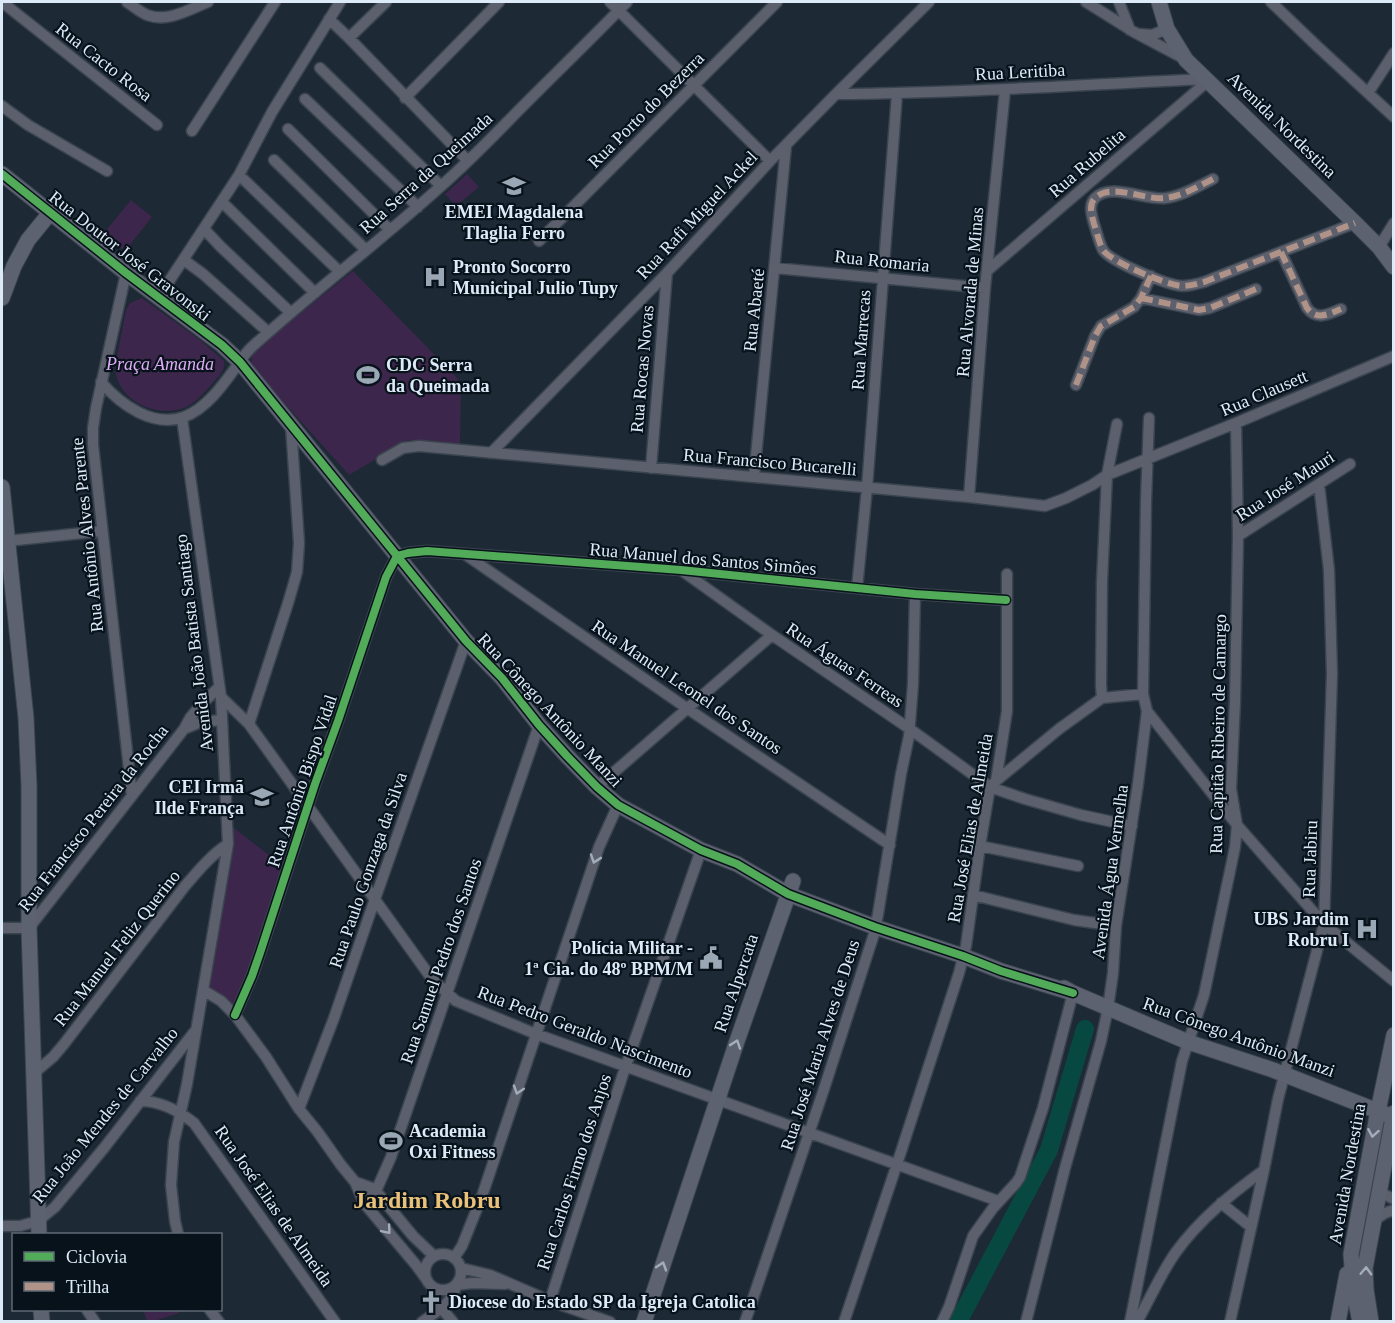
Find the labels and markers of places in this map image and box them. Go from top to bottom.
school or university icon: EMEI Magdalena Tlaglia Ferro [501,173,527,199]
place label: EMEI Magdalena Tlaglia Ferro [445,202,583,243]
place label: Pronto Socorro Municipal Julio Tupy [453,257,618,298]
hospital icon: Pronto Socorro Municipal Julio Tupy [422,264,448,290]
place label: CDC Serra da Queimada [386,355,490,396]
sports icon: CDC Serra da Queimada [355,362,381,388]
place label: CEI Irmã Ilde França [155,777,244,818]
school or university icon: CEI Irmã Ilde França [249,784,275,810]
place label: UBS Jardim Robru I [1253,909,1349,950]
hospital icon: UBS Jardim Robru I [1354,916,1380,942]
place label: Polícia Militar - 1ª Cia. do 48º BPM/M [524,938,693,979]
public building icon: Polícia Militar - 1ª Cia. do 48º BPM/M [698,945,724,971]
place label: Academia Oxi Fitness [409,1121,496,1162]
sports icon: Academia Oxi Fitness [378,1128,404,1154]
church icon: Diocese do Estado SP da Igreja Catolica [418,1289,444,1315]
place label: Diocese do Estado SP da Igreja Catolica [449,1292,756,1312]

